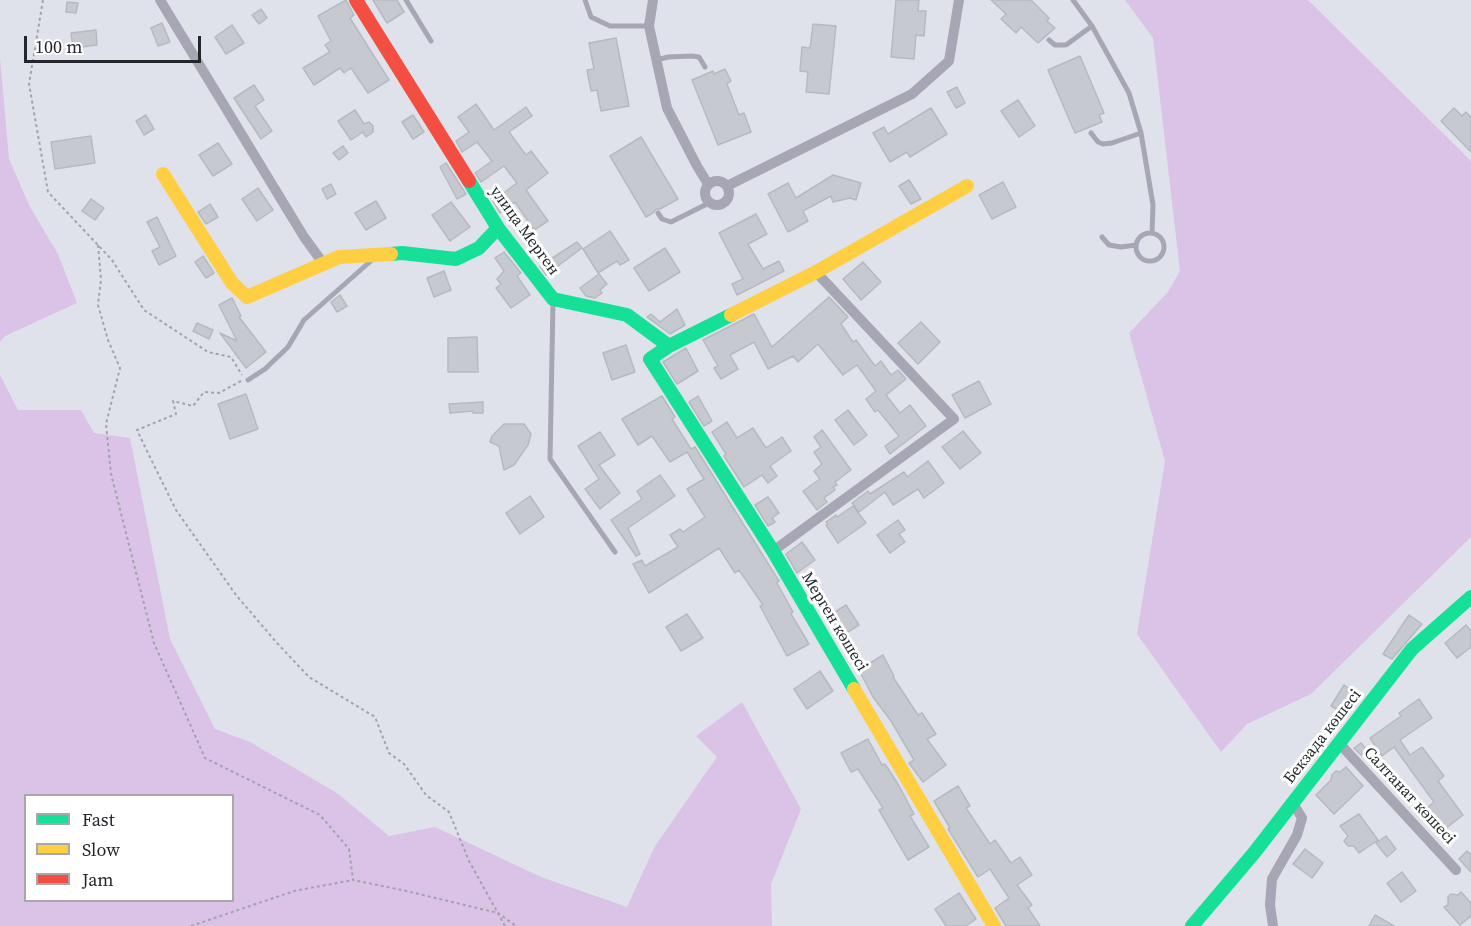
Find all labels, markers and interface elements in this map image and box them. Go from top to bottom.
scale bar [27,24,204,62]
text: 100 m [35,34,82,59]
street label: улица Мерген [485,183,563,279]
street label: Мерген көшесі [797,569,871,675]
street label: Бекзада көшесі [1280,686,1366,788]
street label: Салтанат көшесі [1359,744,1459,848]
legend [24,794,234,902]
text: Fast [82,807,115,832]
text: Slow [82,837,120,862]
text: Jam [82,867,114,892]

